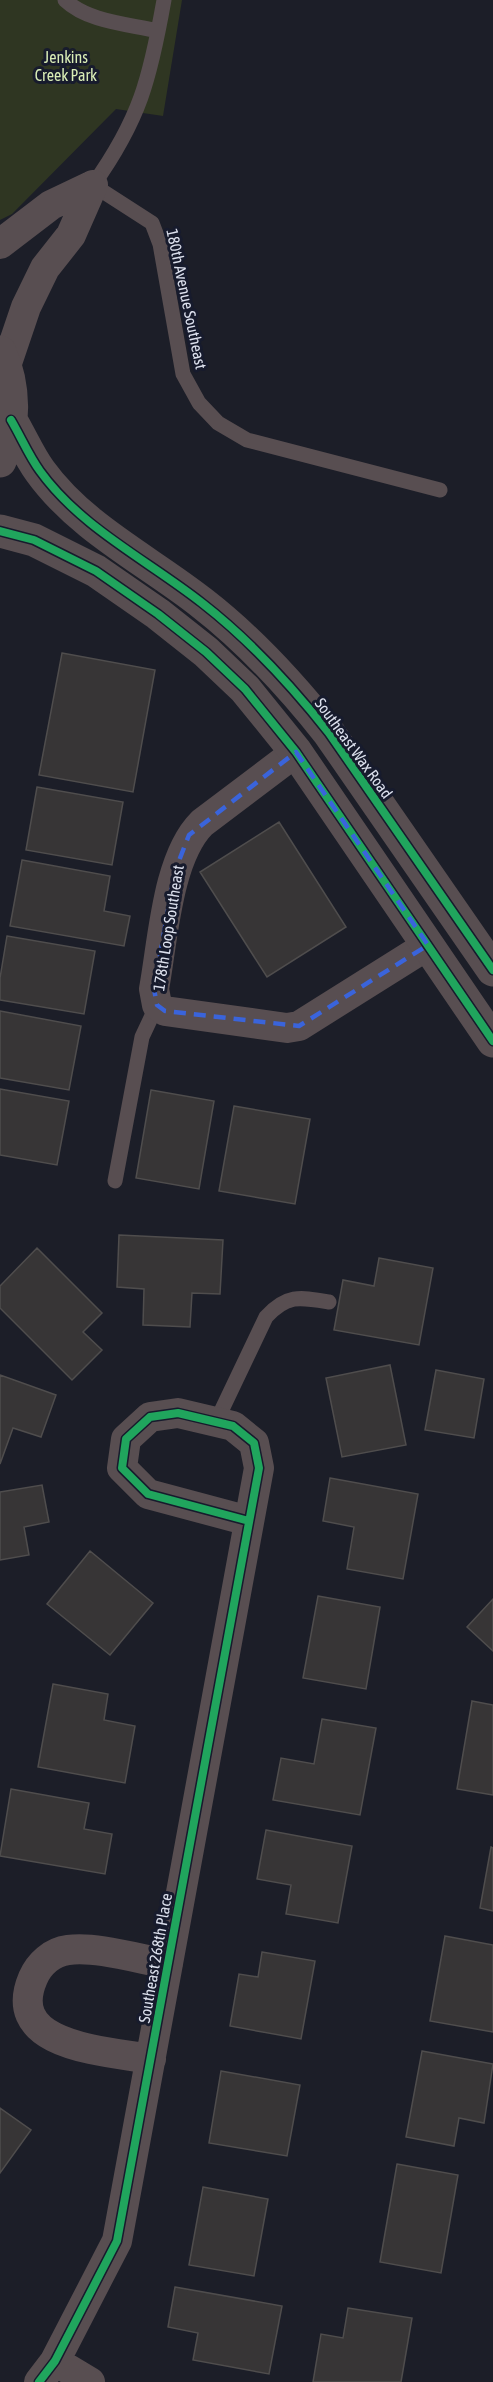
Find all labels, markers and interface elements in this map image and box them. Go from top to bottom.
park label: Jenkins Creek Park [35,48,97,84]
street label: 180th Avenue Southeast [163,227,211,371]
street label: Southeast Wax Road [312,694,396,802]
street label: 178th Loop Southeast [149,863,188,992]
street label: Southeast 268th Place [135,1892,175,2024]

